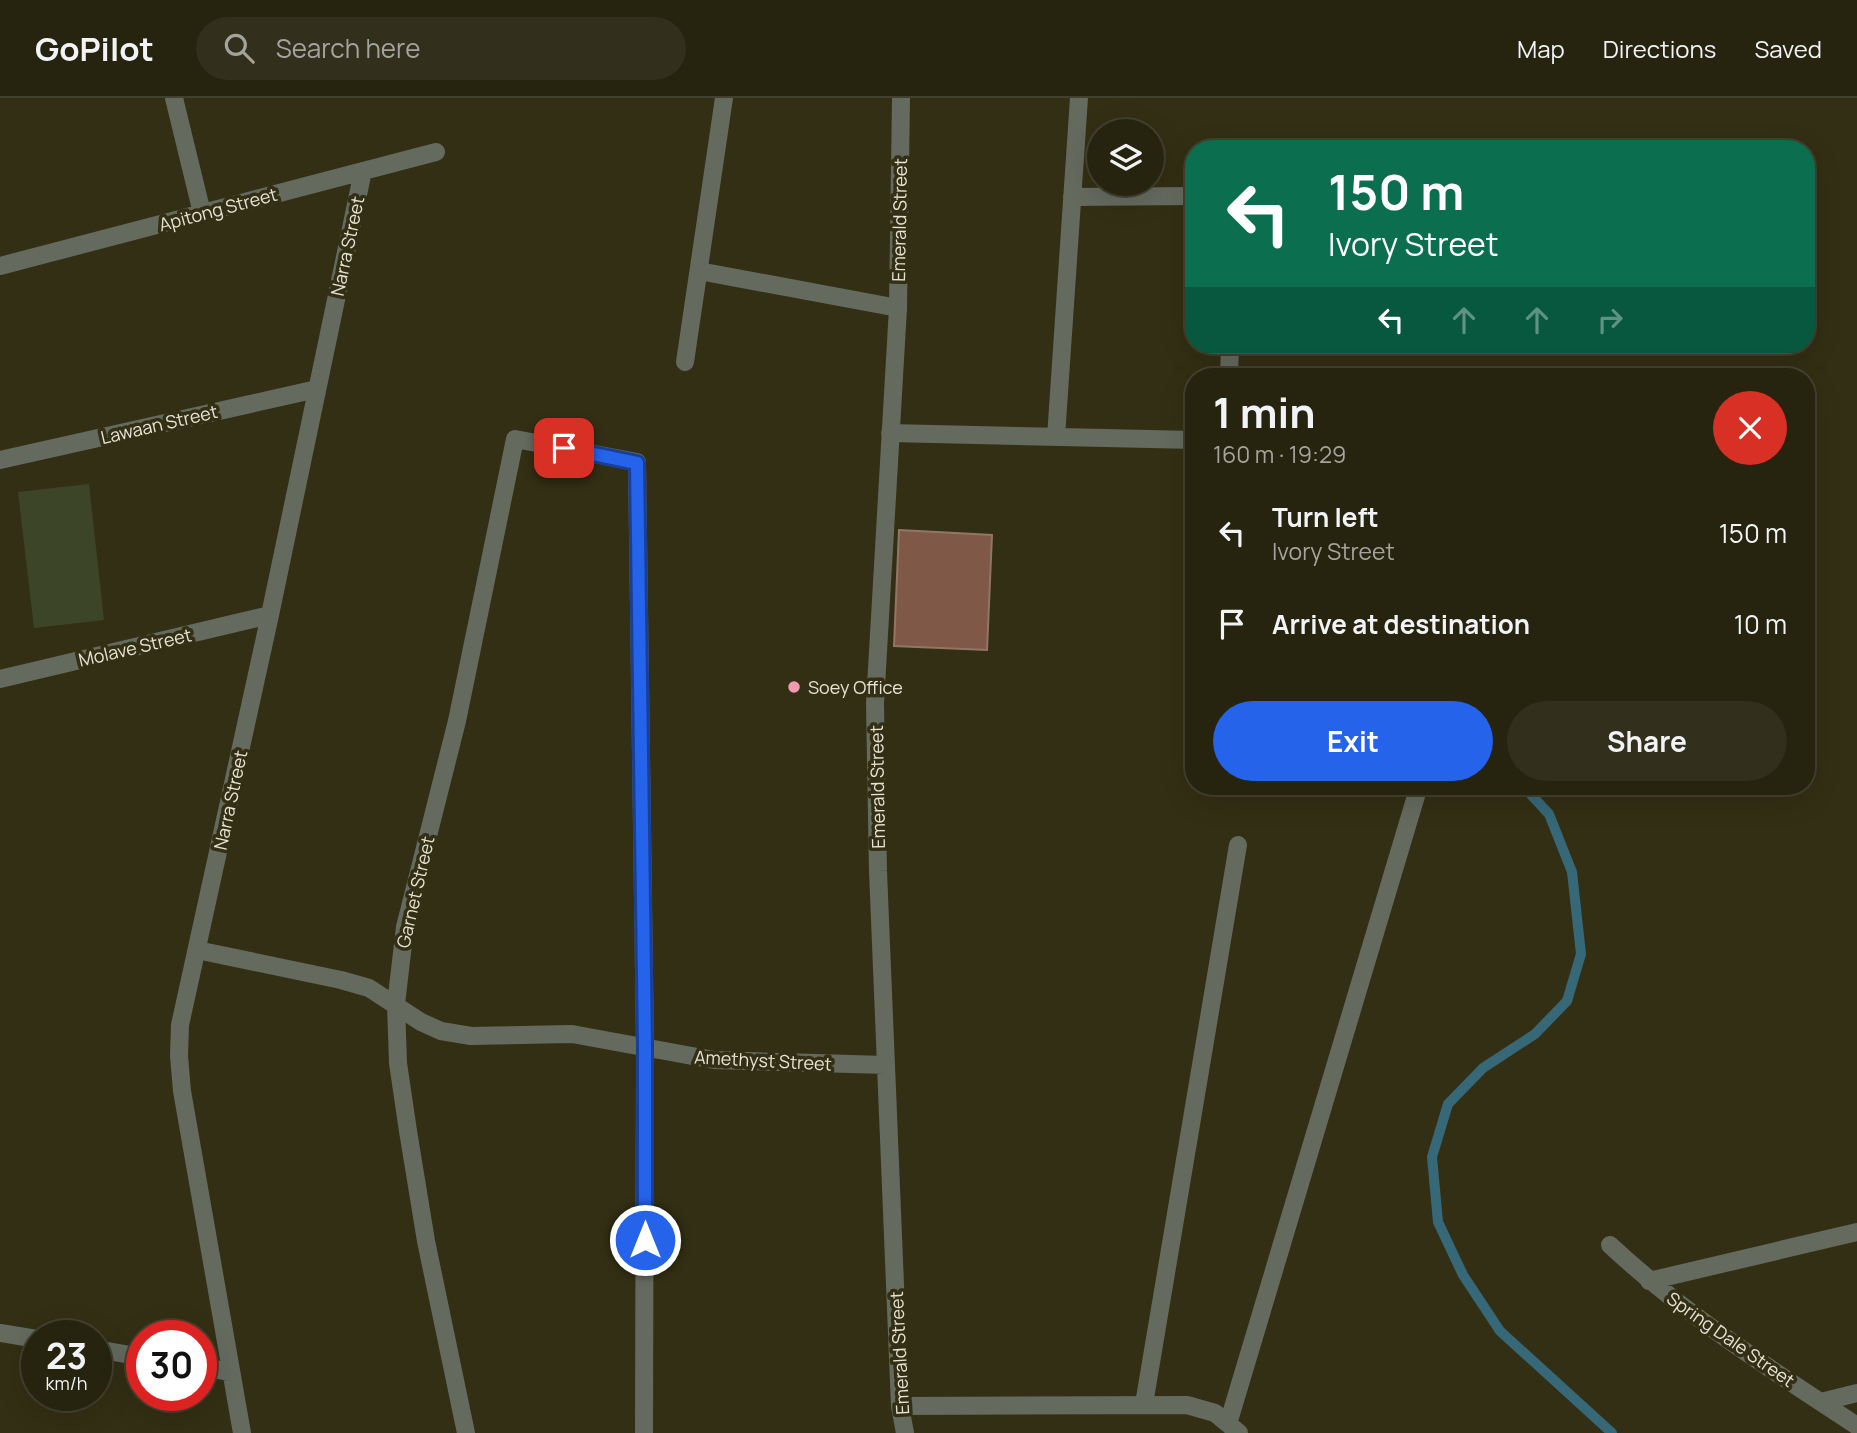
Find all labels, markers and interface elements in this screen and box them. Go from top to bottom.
search box [196,17,686,80]
text: GoPilot [35,26,154,71]
icon: search [220,29,258,67]
text: Search here [276,30,420,66]
text: Map [1517,32,1565,65]
text: Directions [1603,32,1716,65]
text: Saved [1754,32,1822,65]
map controls [1087,119,1164,196]
button: layers [1087,119,1164,196]
street label: Emerald Street [886,158,912,282]
text: 150 m [1328,158,1464,225]
icon: left [1213,168,1304,259]
street label: Apitong Street [156,182,280,236]
street label: Narra Street [325,194,369,298]
text: Ivory Street [1328,222,1499,266]
icon: left [1372,301,1410,339]
icon: ahead [1445,301,1483,339]
icon: ahead [1518,301,1556,339]
icon: right [1591,301,1629,339]
text: 1 min [1213,383,1316,441]
button: close [1713,391,1787,465]
street label: Lawaan Street [98,399,220,449]
pin [534,418,594,478]
icon: arrive [545,429,583,467]
text: 160 m · 19:29 [1213,438,1346,470]
text: Turn left [1272,499,1379,535]
icon: left [1213,514,1251,552]
text: 150 m [1719,515,1787,551]
text: Ivory Street [1272,535,1395,567]
icon: arrive [1213,605,1251,643]
text: Arrive at destination [1272,606,1530,642]
text: 10 m [1734,606,1787,642]
street label: Molave Street [76,622,194,672]
place label: Soey Office [808,675,903,699]
marker: Soey Office [786,679,802,695]
button: Exit [1213,701,1493,781]
button: Share [1507,701,1787,781]
street label: Emerald Street [864,725,890,849]
street label: Narra Street [208,748,252,852]
street label: Garnet Street [390,834,440,950]
street label: Amethyst Street [694,1044,832,1076]
position arrow [608,1203,682,1277]
street label: Spring Dale Street [1662,1286,1800,1392]
street label: Emerald Street [884,1291,914,1415]
speed limit sign: 30 [126,1320,217,1411]
text: 23 [46,1332,87,1380]
text: km/h [46,1371,87,1395]

